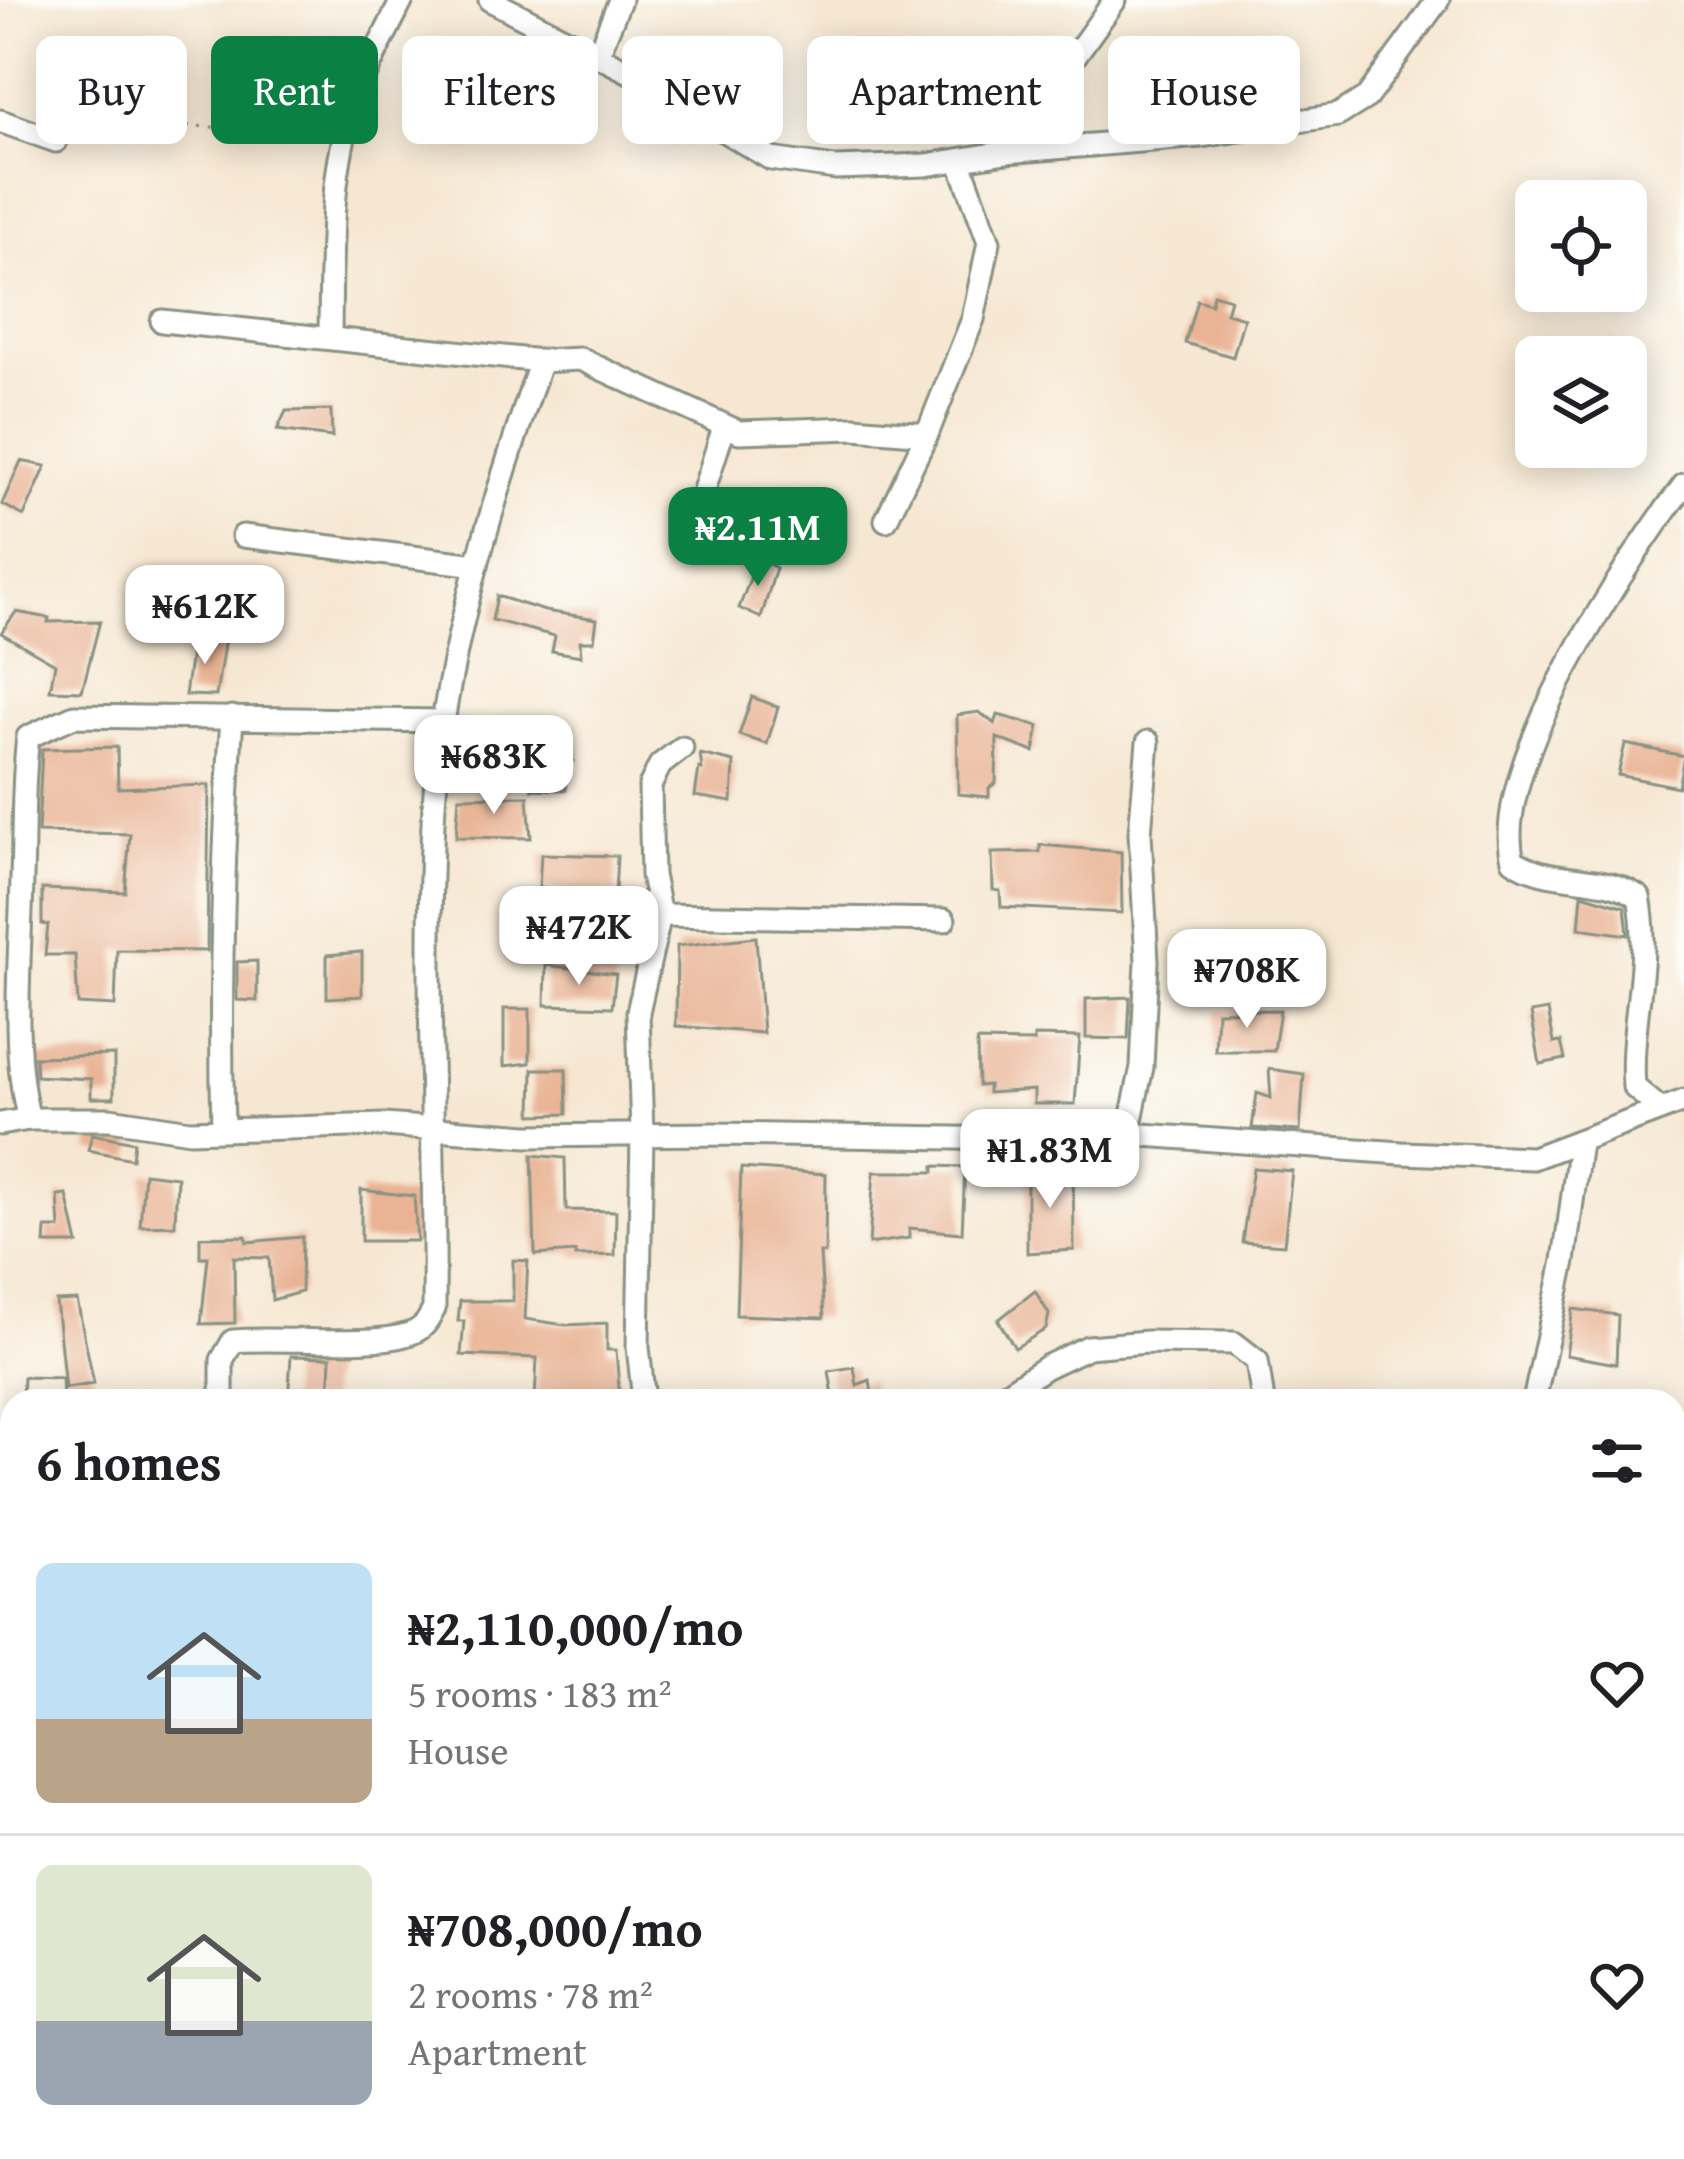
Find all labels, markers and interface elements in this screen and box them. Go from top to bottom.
chip: Buy [36,36,187,144]
chip: Rent [211,36,378,144]
chip: Filters [402,36,598,144]
chip: New [622,36,783,144]
chip: Apartment [807,36,1084,144]
chip: House [1108,36,1300,144]
map controls [1515,180,1647,468]
button: locate [1515,180,1647,312]
button: layers [1515,336,1647,468]
pin: ₦2.11M [660,487,856,589]
text: ₦2.11M [695,497,821,554]
pin: ₦612K [121,565,289,667]
text: ₦612K [152,575,258,632]
pin: ₦683K [410,715,578,817]
text: ₦683K [441,725,547,782]
pin: ₦472K [495,886,663,988]
text: ₦472K [526,896,632,953]
pin: ₦708K [1163,929,1331,1031]
text: ₦708K [1194,939,1300,996]
pin: ₦1.83M [952,1109,1148,1211]
text: ₦1.83M [987,1119,1113,1176]
text: 6 homes [36,1424,222,1499]
icon: filters [1584,1428,1650,1494]
text: ₦2,110,000/mo [408,1589,743,1664]
icon: home [132,1611,276,1755]
icon: heart [1584,1650,1650,1716]
text: 5 rooms · 183 m² [408,1664,672,1721]
text: House [408,1721,509,1778]
text: ₦708,000/mo [408,1890,703,1965]
icon: home [132,1913,276,2057]
icon: heart [1584,1952,1650,2018]
text: 2 rooms · 78 m² [408,1965,653,2022]
text: Apartment [408,2022,587,2079]

